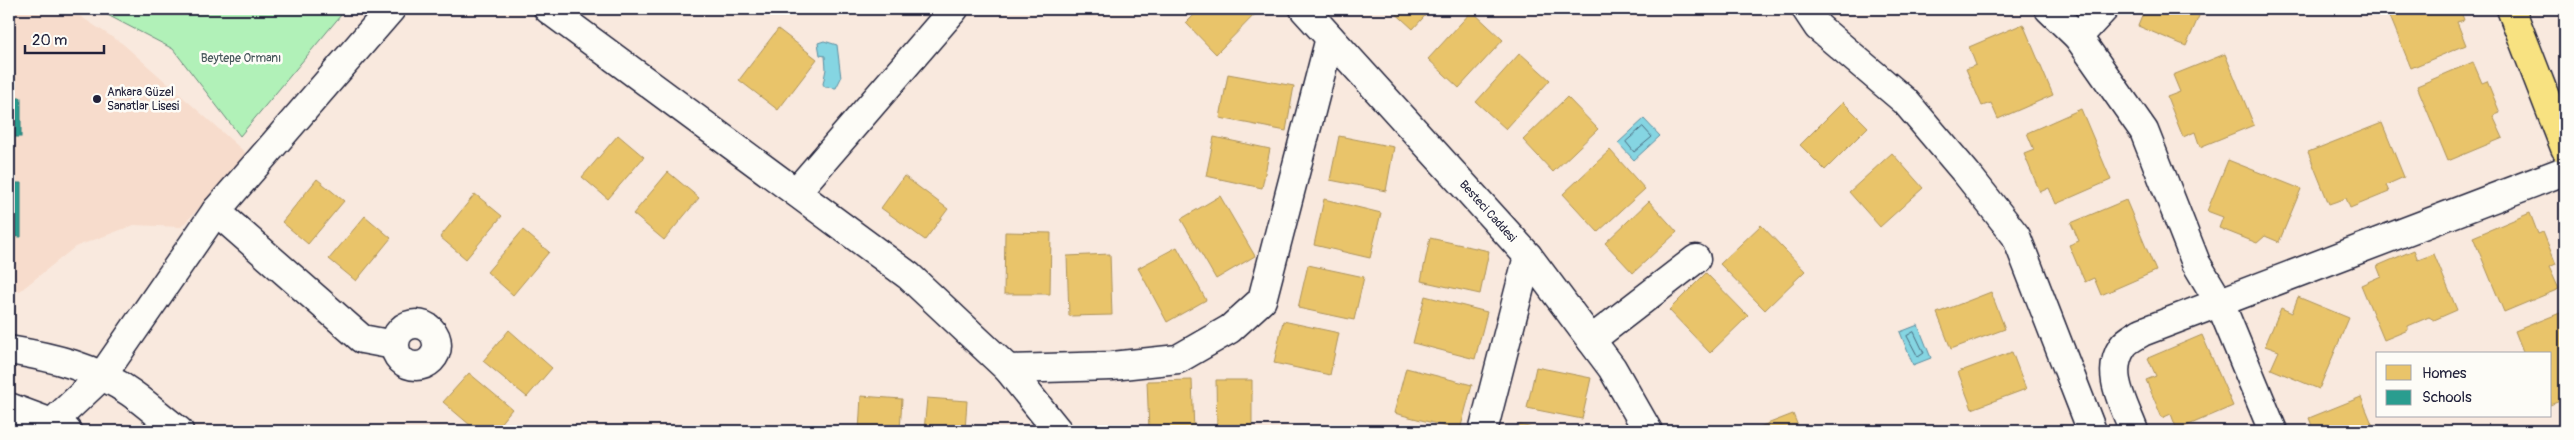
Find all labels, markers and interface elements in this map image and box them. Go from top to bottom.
scale bar [25,22,104,54]
text: 20 m [32,31,67,50]
park label: Beytepe Ormanı [201,51,281,66]
place label: Ankara Güzel Sanatlar Lisesi [107,85,179,114]
marker: Ankara Güzel Sanatlar Lisesi [91,93,103,105]
street label: Besteci Caddesi [1456,177,1519,245]
legend [2376,352,2552,418]
text: Homes [2422,364,2467,383]
text: Schools [2422,388,2472,407]

